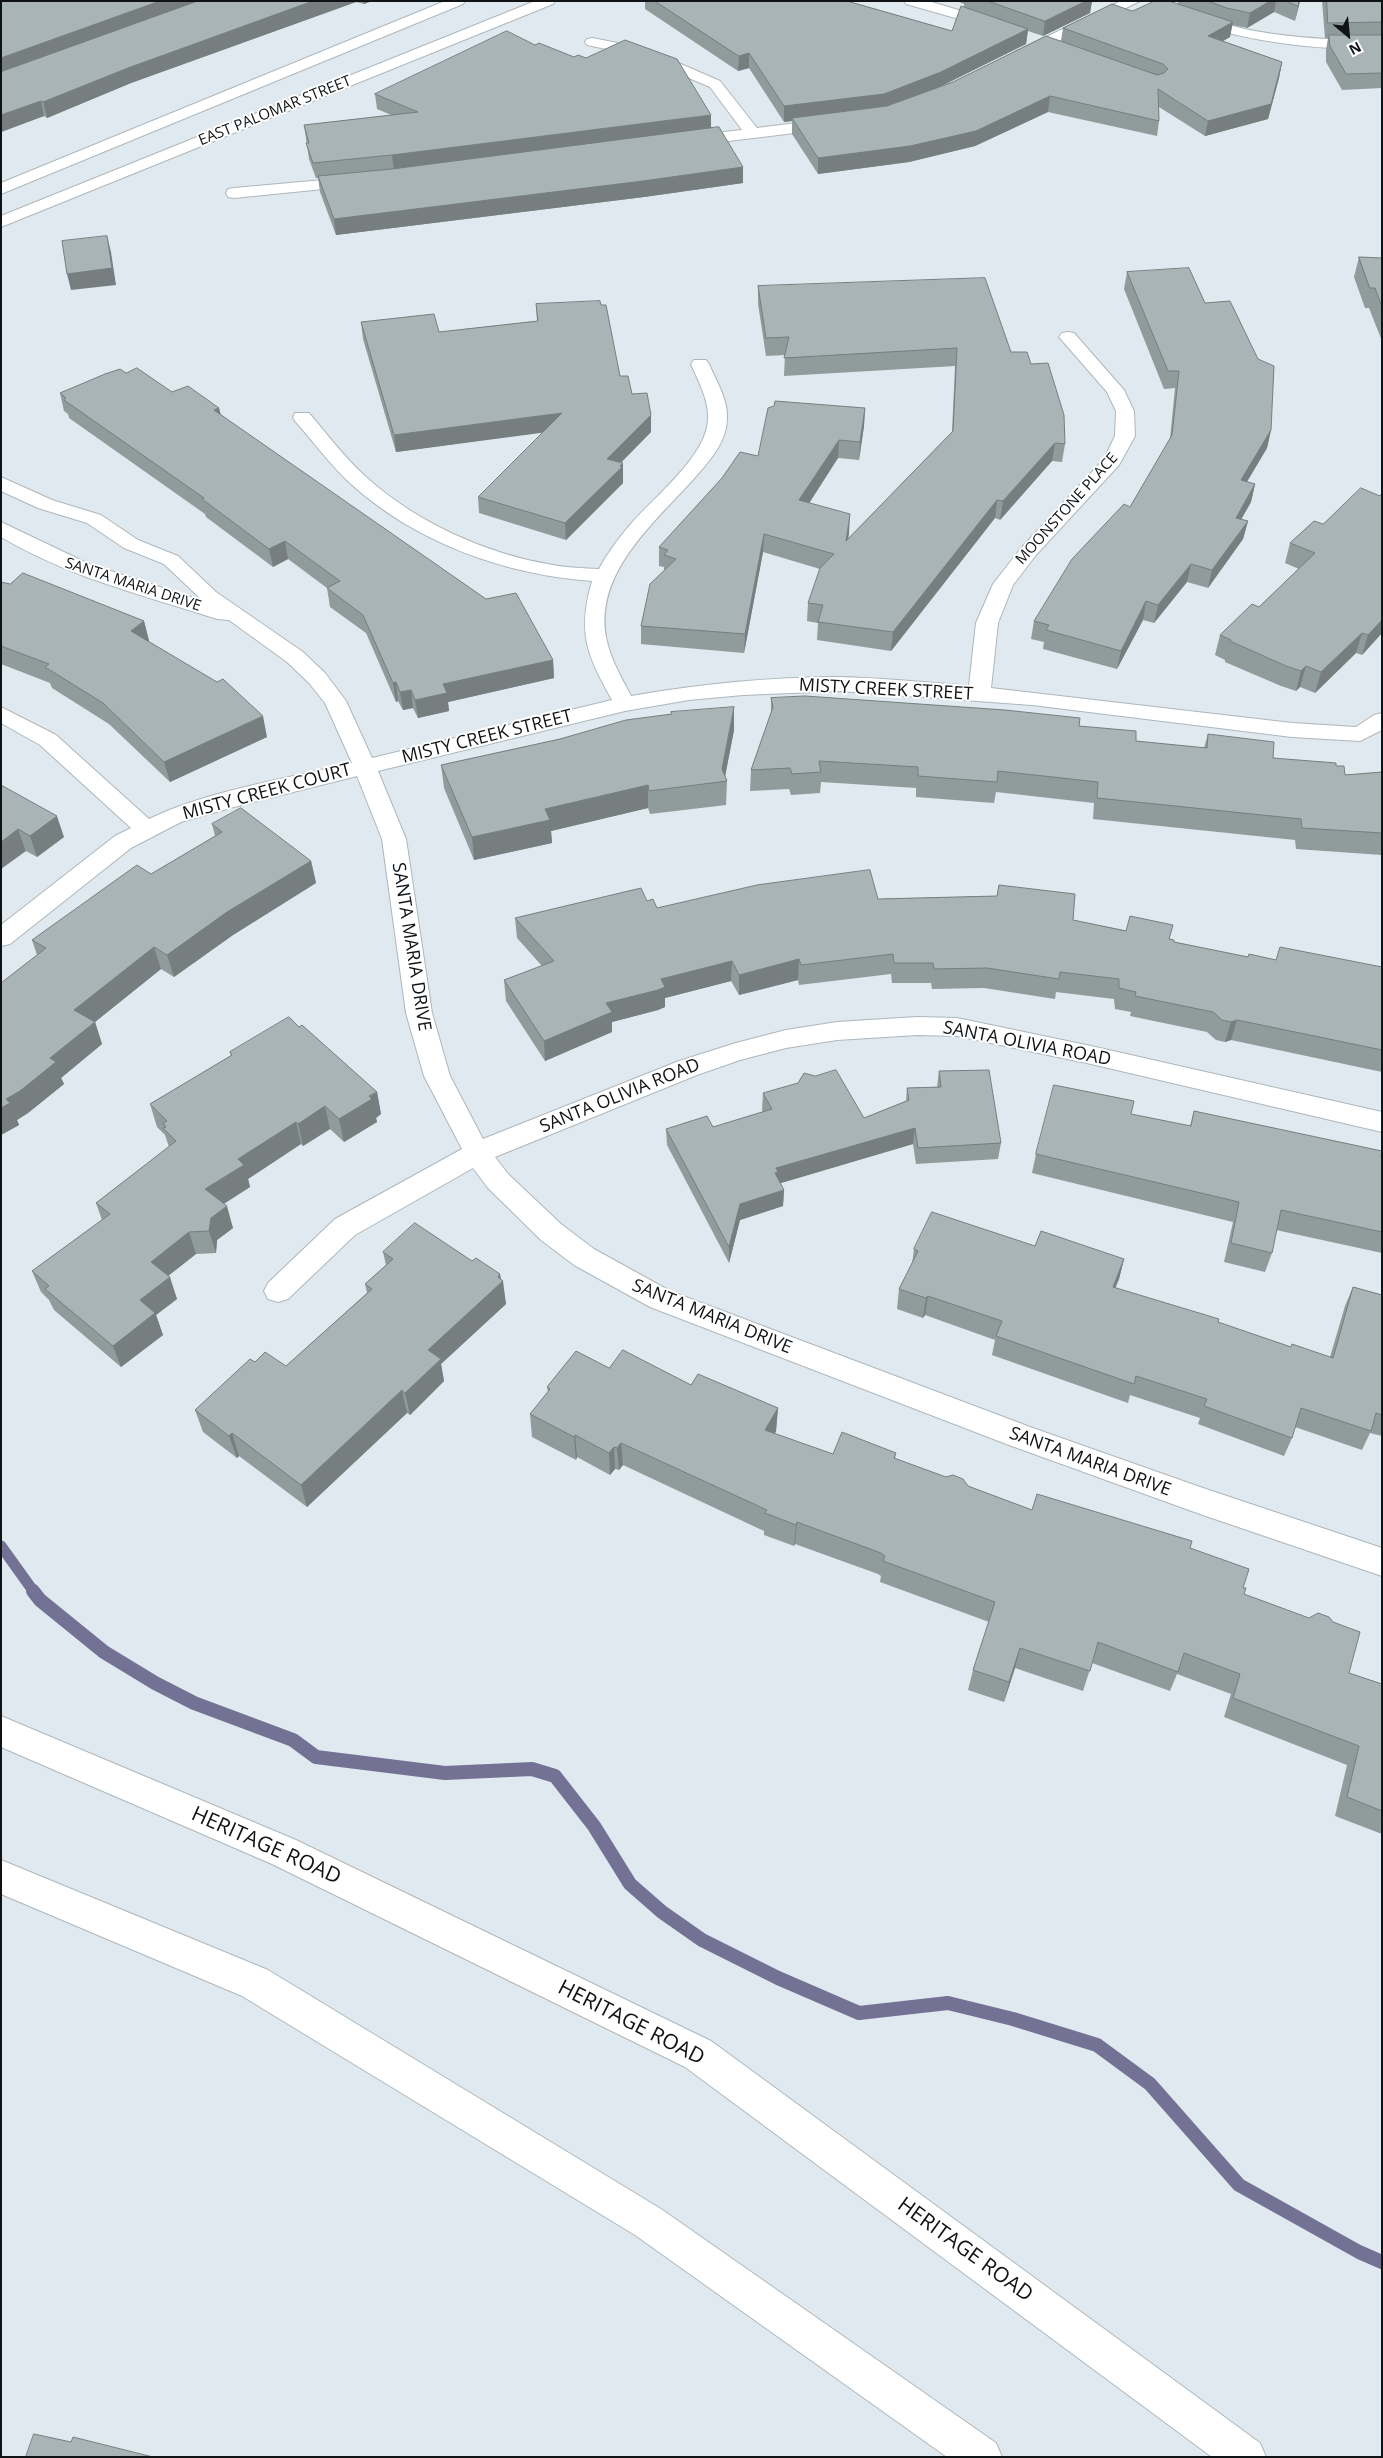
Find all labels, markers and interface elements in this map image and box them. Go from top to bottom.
north arrow [1323,10,1373,60]
text: N [1346,38,1365,60]
street label: EAST PALOMAR STREET [196,72,354,150]
street label: MOONSTONE PLACE [1012,450,1122,568]
street label: SANTA MARIA DRIVE [63,554,203,616]
street label: MISTY CREEK STREET [798,675,974,705]
street label: MISTY CREEK STREET [400,705,574,769]
street label: MISTY CREEK COURT [180,759,354,825]
street label: SANTA MARIA DRIVE [387,861,435,1033]
street label: SANTA OLIVIA ROAD [941,1017,1113,1071]
street label: SANTA OLIVIA ROAD [537,1054,703,1138]
street label: SANTA MARIA DRIVE [629,1275,795,1359]
street label: SANTA MARIA DRIVE [1006,1423,1174,1501]
street label: HERITAGE ROAD [187,1802,345,1890]
street label: HERITAGE ROAD [554,1975,708,2071]
street label: HERITAGE ROAD [892,2192,1038,2308]

